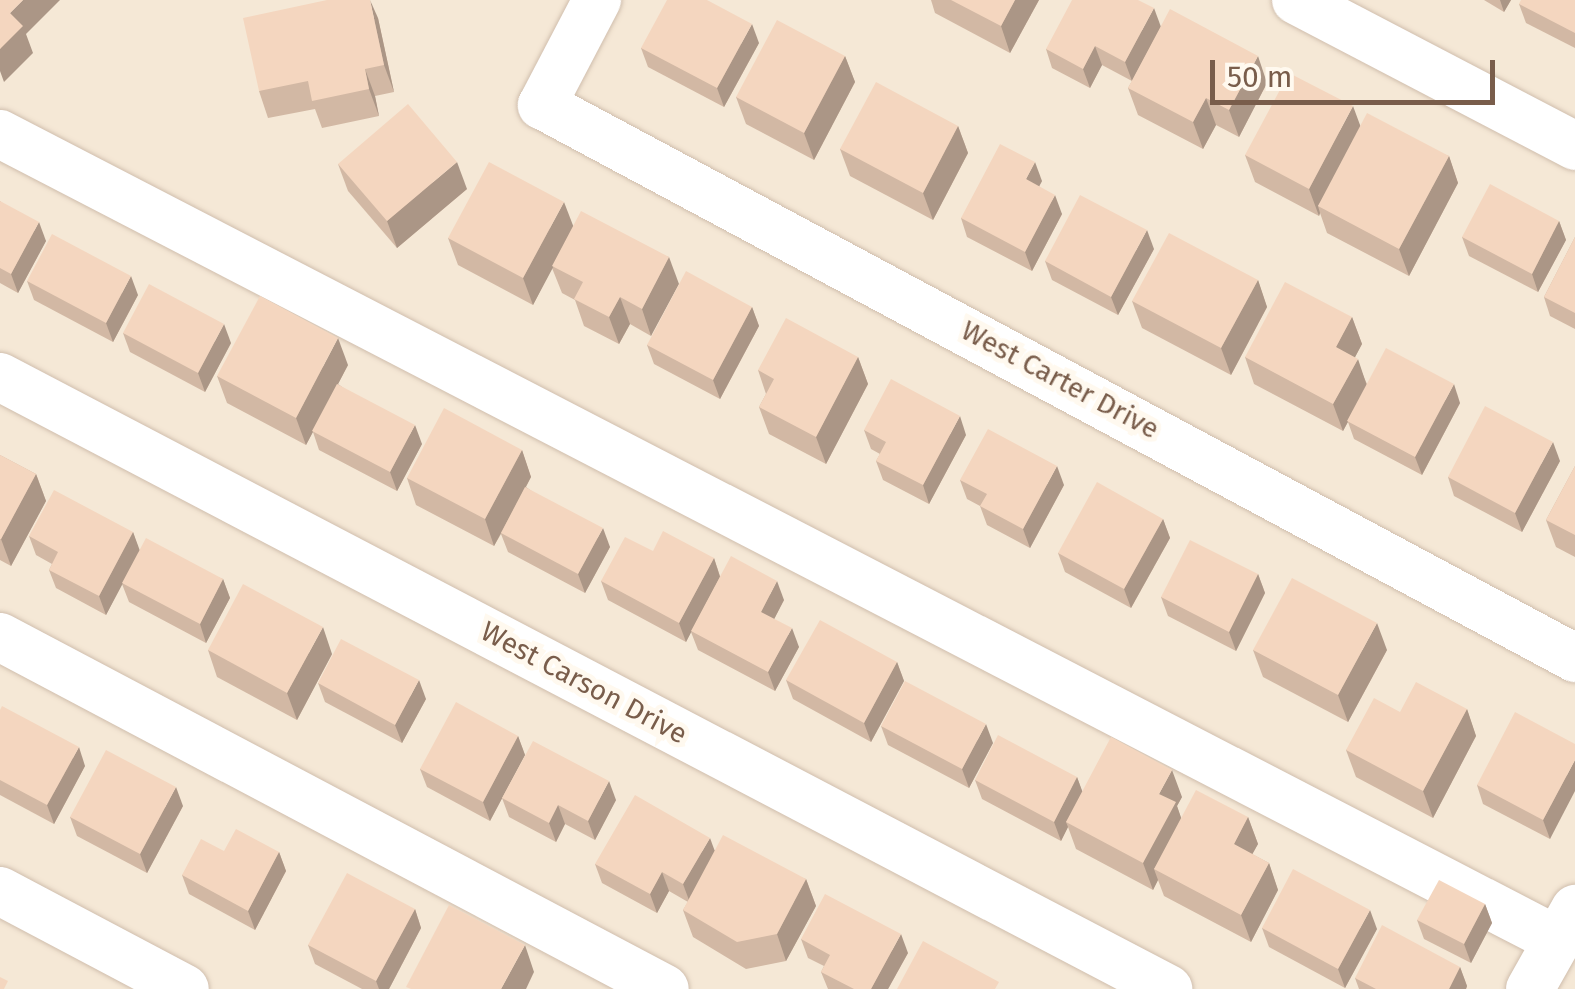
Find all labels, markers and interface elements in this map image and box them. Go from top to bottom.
scale bar [1215,40,1500,102]
text: 50 m [1227,59,1292,95]
street label: West Carter Drive [955,314,1165,446]
street label: West Carson Drive [475,614,693,752]

